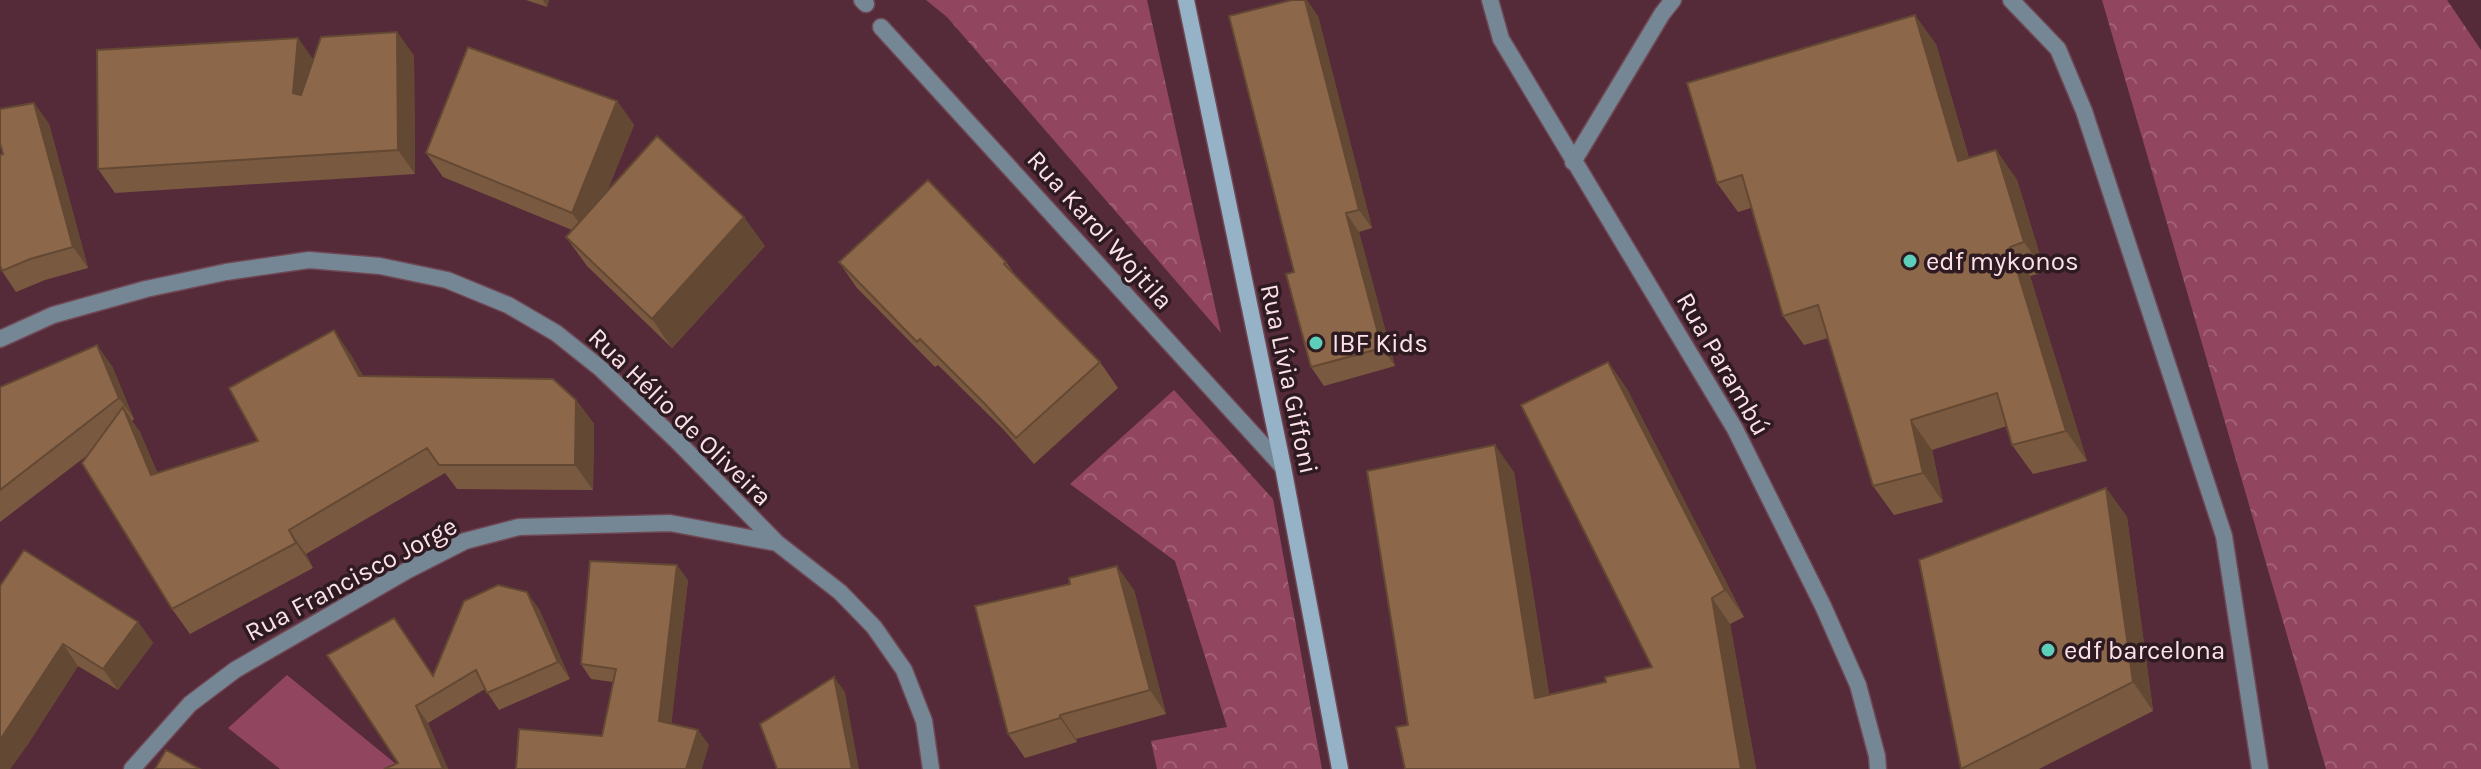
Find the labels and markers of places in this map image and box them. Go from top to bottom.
place label: edf mykonos [1926,246,2079,277]
marker: edf mykonos [1901,252,1919,270]
place label: IBF Kids [1332,328,1428,359]
marker: IBF Kids [1307,334,1325,352]
place label: edf barcelona [2064,635,2225,666]
marker: edf barcelona [2039,641,2057,659]

